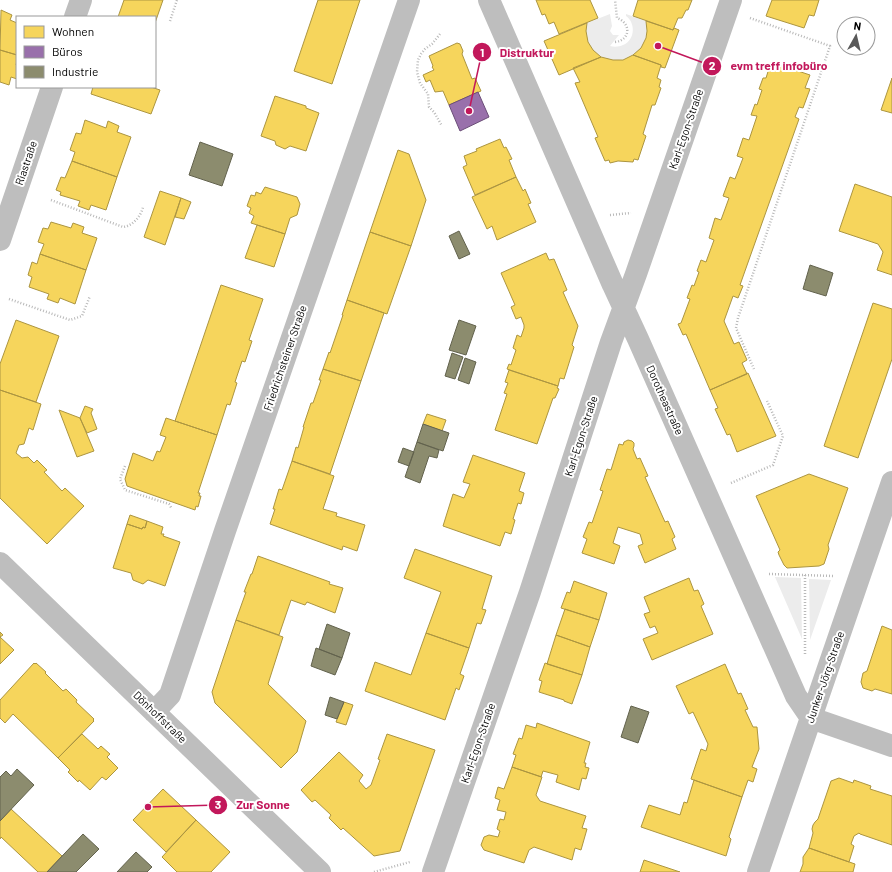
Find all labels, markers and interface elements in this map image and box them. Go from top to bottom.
legend [16,16,156,88]
north arrow [836,16,876,56]
text: N [853,19,862,33]
text: Wohnen [52,24,94,38]
callout: Distruktur [472,40,563,64]
text: Büros [52,44,83,58]
text: 1 [480,45,484,59]
text: Distruktur [500,45,555,59]
callout: evm treff infobüro [702,54,836,78]
text: 2 [709,58,716,72]
text: evm treff infobüro [730,58,828,72]
text: Industrie [52,64,98,78]
street label: Karl-Egon-Straße [666,87,705,171]
street label: Riastraße [12,139,39,187]
street label: Friedrichsteiner Straße [260,303,309,412]
street label: Dorotheastraße [644,363,687,437]
street label: Karl-Egon-Straße [561,394,600,478]
street label: Junker-Jörg-Straße [803,629,846,724]
street label: Dönhoffstraße [131,688,190,745]
street label: Karl-Egon-Straße [458,701,497,785]
callout: Zur Sonne [208,793,297,817]
text: 3 [215,797,221,811]
text: Zur Sonne [236,797,290,811]

